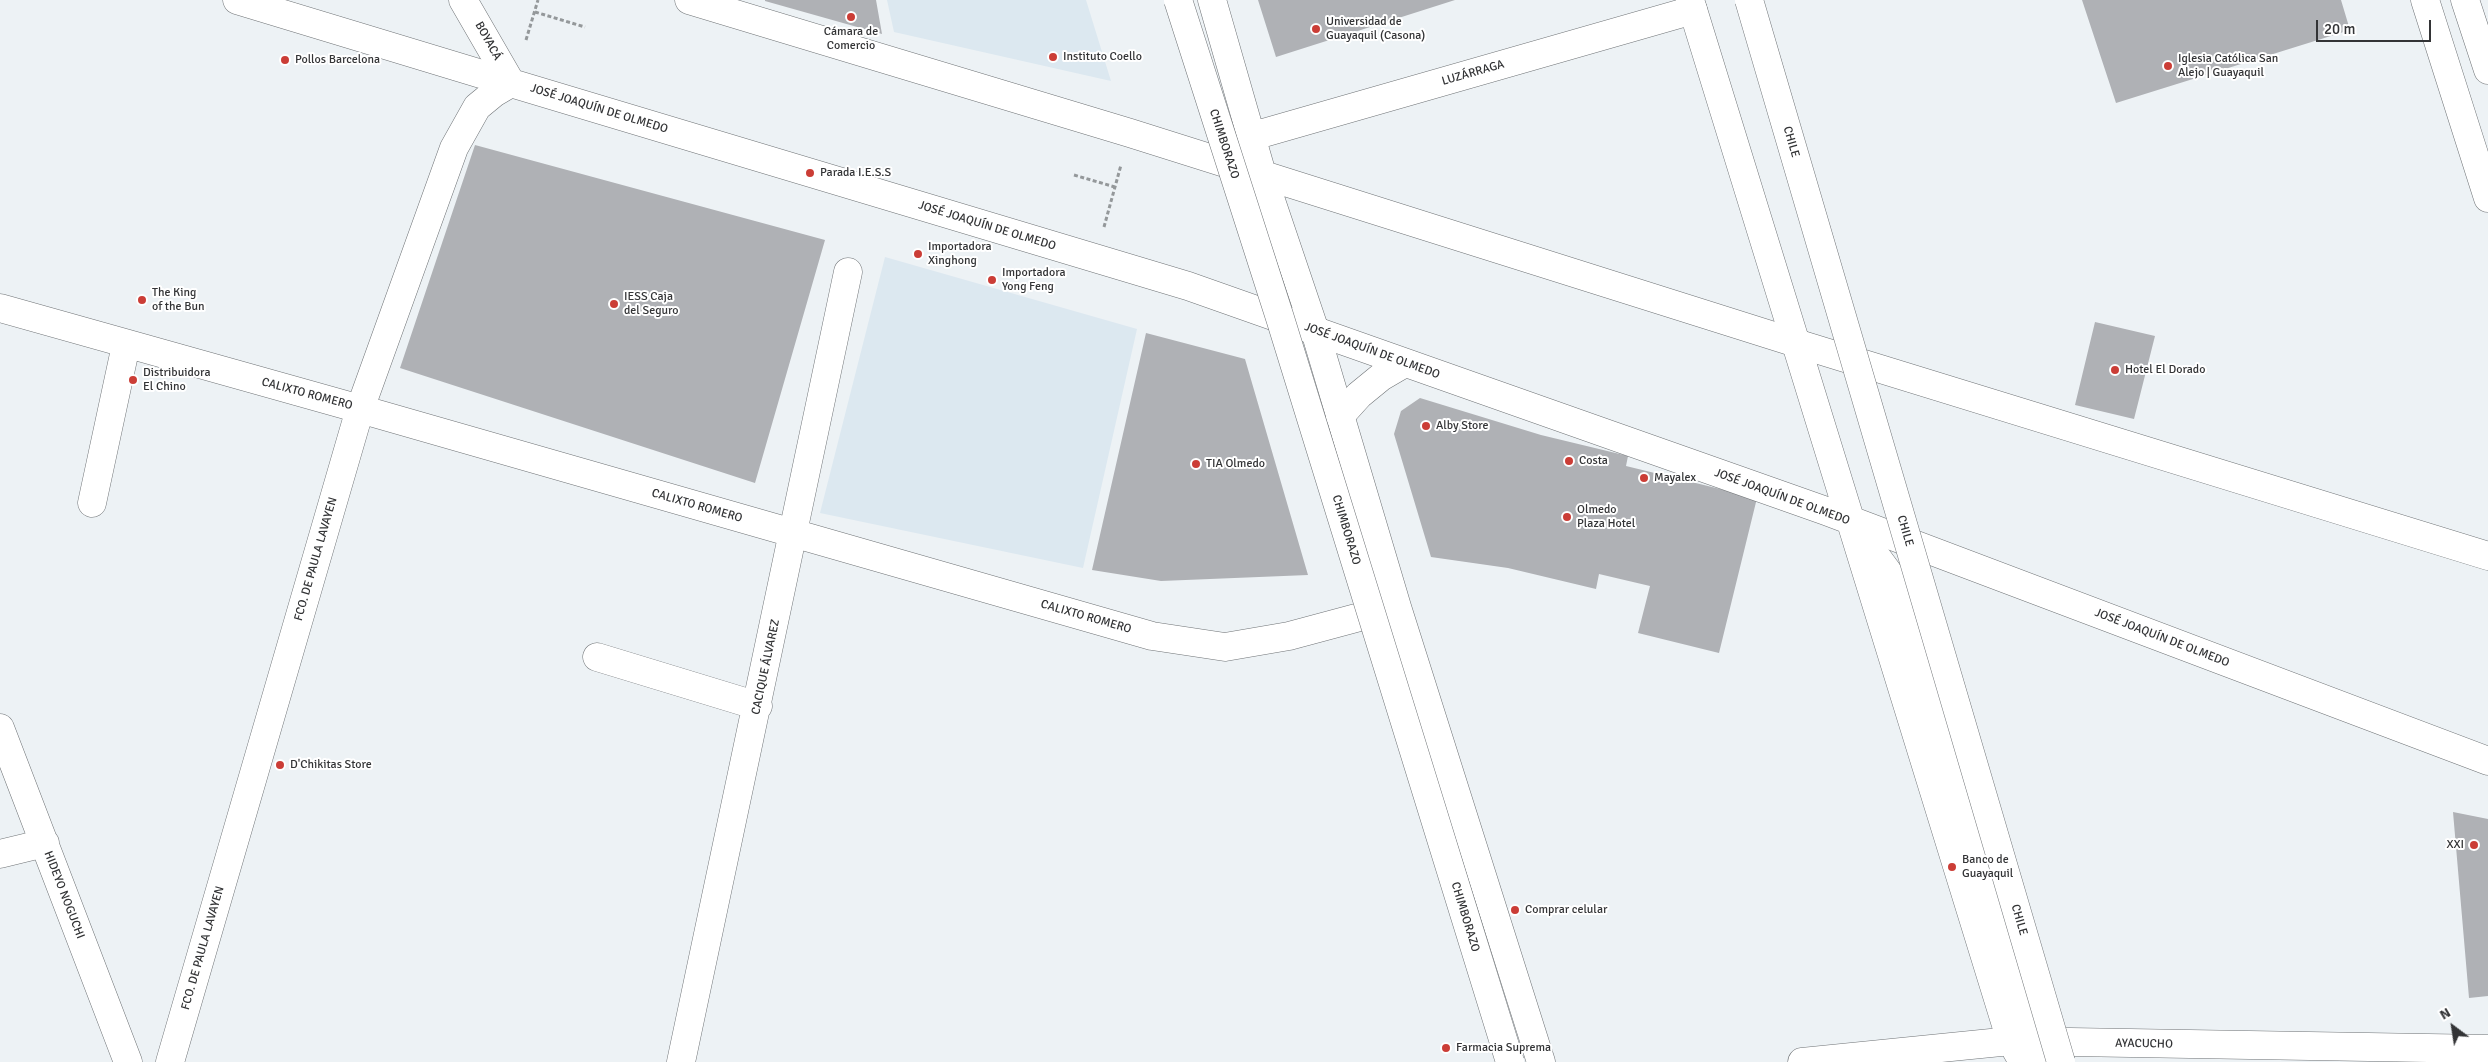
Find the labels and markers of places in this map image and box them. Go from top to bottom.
marker: Cámara de Comercio [845,11,857,23]
place label: Universidad de Guayaquil (Casona) [1326,15,1425,43]
marker: Universidad de Guayaquil (Casona) [1310,23,1322,35]
place label: Cámara de Comercio [824,25,878,53]
place label: Instituto Coello [1063,50,1142,64]
marker: Instituto Coello [1047,51,1059,63]
place label: Iglesia Católica San Alejo | Guayaquil [2178,52,2278,80]
place label: Pollos Barcelona [295,53,380,67]
marker: Pollos Barcelona [279,54,291,66]
marker: Iglesia Católica San Alejo | Guayaquil [2162,60,2174,72]
place label: Parada I.E.S.S [820,166,891,180]
marker: Parada I.E.S.S [804,167,816,179]
place label: Importadora Xinghong [928,240,992,268]
marker: Importadora Xinghong [912,248,924,260]
place label: Importadora Yong Feng [1002,266,1066,294]
marker: Importadora Yong Feng [986,274,998,286]
place label: The King of the Bun [152,286,205,314]
place label: IESS Caja del Seguro [624,290,679,318]
marker: The King of the Bun [136,294,148,306]
marker: IESS Caja del Seguro [608,298,620,310]
place label: Hotel El Dorado [2125,363,2205,377]
marker: Hotel El Dorado [2109,364,2121,376]
place label: Distribuidora El Chino [143,366,210,394]
marker: Distribuidora El Chino [127,374,139,386]
place label: Alby Store [1436,419,1489,433]
marker: Alby Store [1420,420,1432,432]
place label: Costa [1579,454,1608,468]
marker: Costa [1563,455,1575,467]
place label: TIA Olmedo [1206,457,1265,471]
marker: TIA Olmedo [1190,458,1202,470]
place label: Mayalex [1654,471,1696,485]
marker: Mayalex [1638,472,1650,484]
place label: Olmedo Plaza Hotel [1577,503,1635,531]
marker: Olmedo Plaza Hotel [1561,511,1573,523]
place label: D'Chikitas Store [290,758,372,772]
marker: D'Chikitas Store [274,759,286,771]
place label: XXI [2446,838,2464,852]
marker: XXI [2468,839,2480,851]
place label: Banco de Guayaquil [1962,853,2013,881]
marker: Banco de Guayaquil [1946,861,1958,873]
place label: Comprar celular [1525,903,1607,917]
marker: Comprar celular [1509,904,1521,916]
place label: Farmacia Suprema [1456,1041,1551,1055]
marker: Farmacia Suprema [1440,1042,1452,1054]

